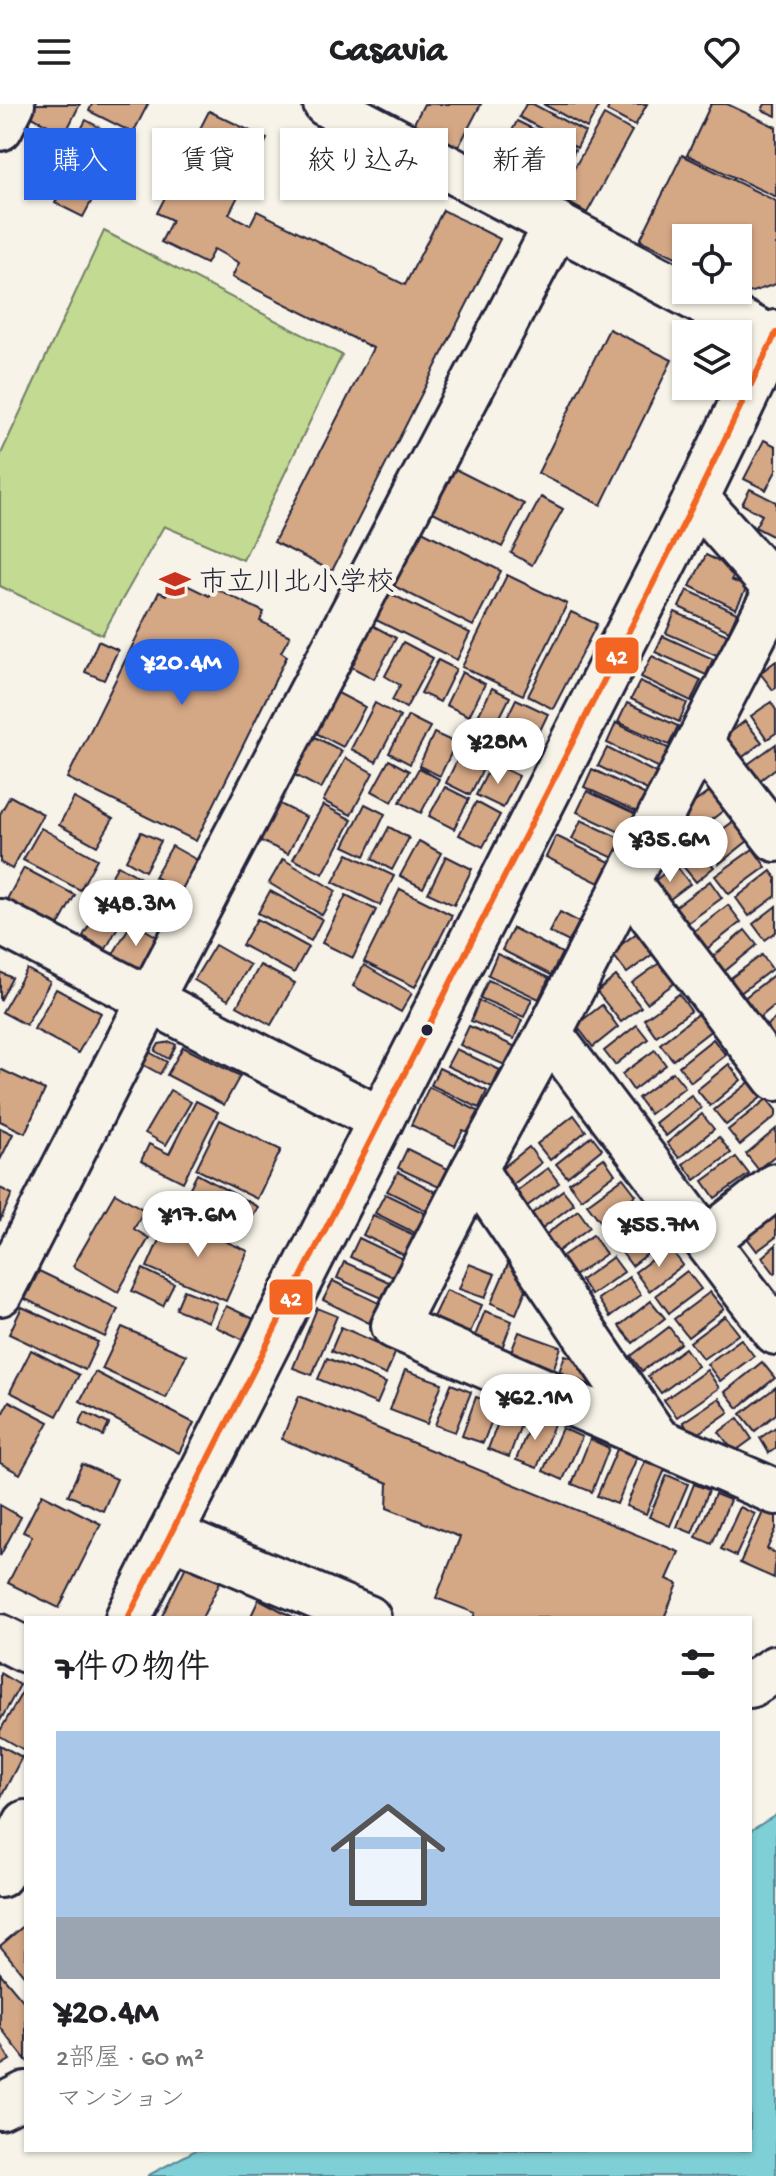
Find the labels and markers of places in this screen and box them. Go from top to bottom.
school or university icon: 市立川北小学校 [158,567,192,601]
place label: 市立川北小学校 [199,567,395,601]
pin: ¥20.4M [117,639,247,707]
pin: ¥28M [451,718,545,786]
pin: ¥35.6M [605,816,735,884]
pin: ¥48.3M [71,880,201,948]
unlabelled marker [419,1022,435,1038]
pin: ¥17.6M [133,1191,263,1259]
pin: ¥55.7M [594,1201,724,1269]
pin: ¥62.1M [470,1374,600,1442]

